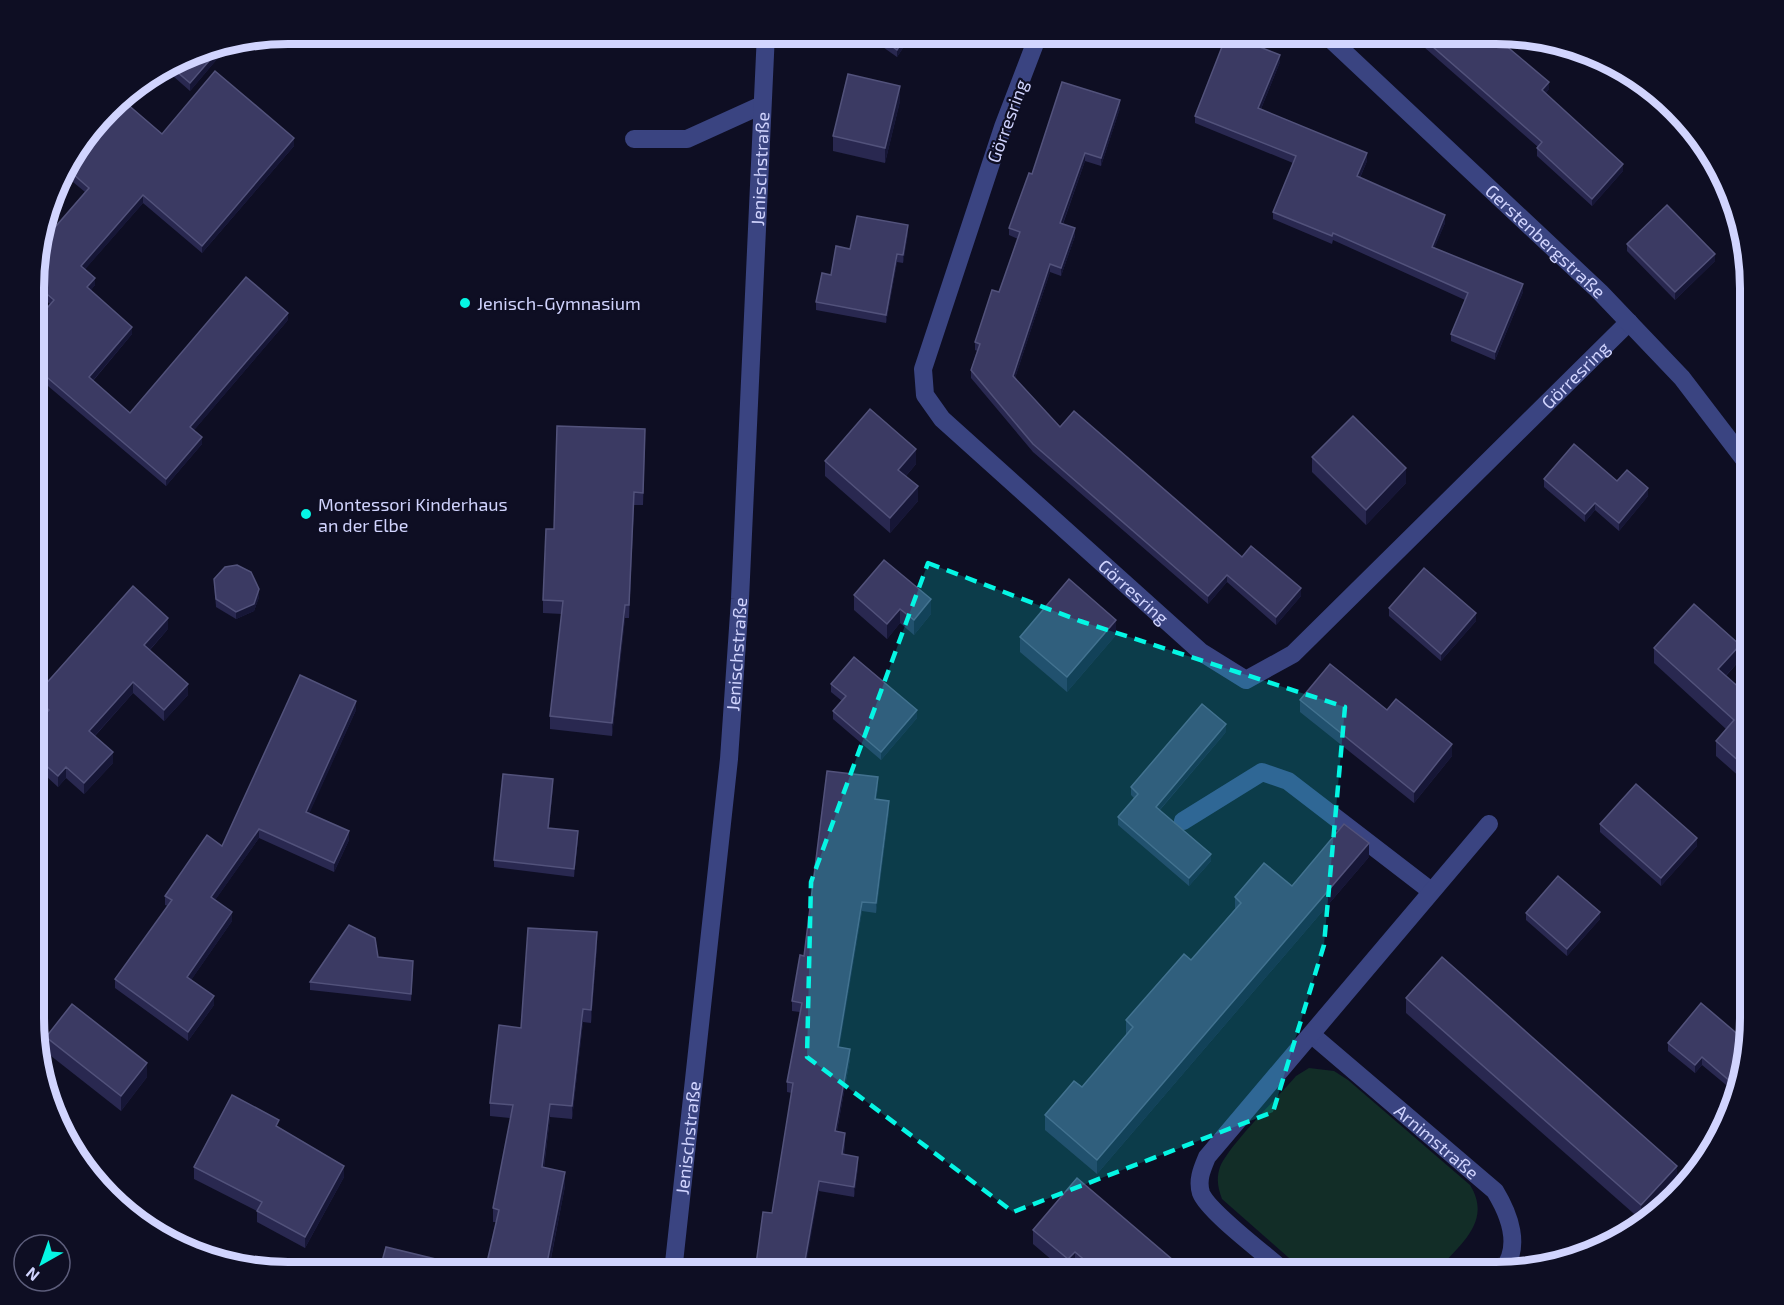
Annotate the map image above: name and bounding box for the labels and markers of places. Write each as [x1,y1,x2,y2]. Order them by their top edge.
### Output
place label: Jenisch-Gymnasium [477,292,641,314]
marker: Jenisch-Gymnasium [458,296,472,310]
place label: Montessori Kinderhaus an der Elbe [318,493,508,536]
marker: Montessori Kinderhaus an der Elbe [299,507,313,521]

